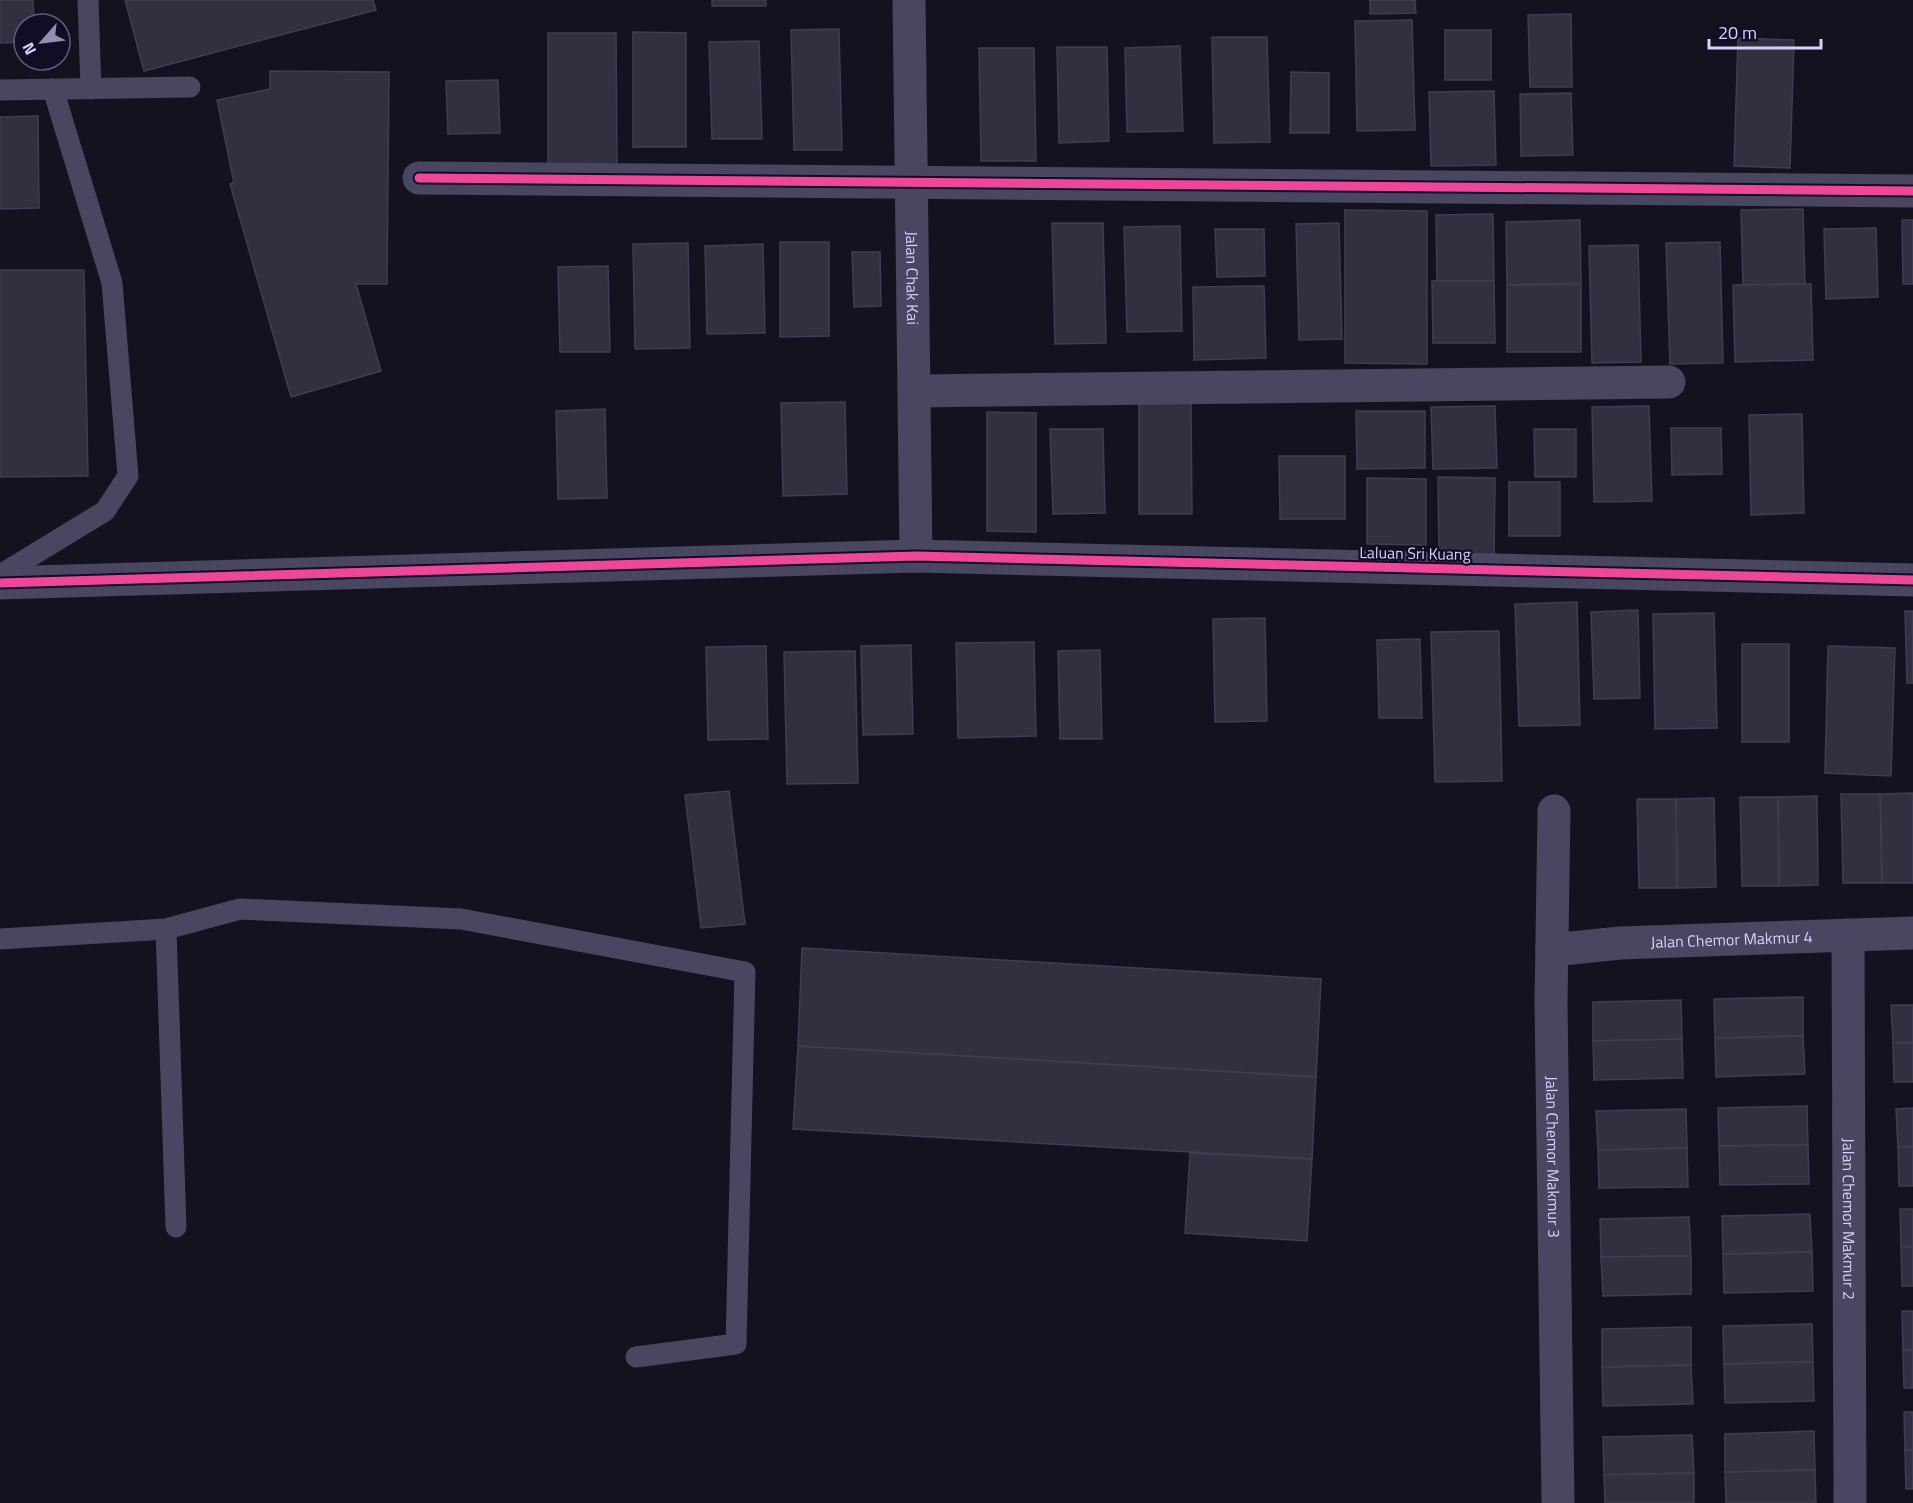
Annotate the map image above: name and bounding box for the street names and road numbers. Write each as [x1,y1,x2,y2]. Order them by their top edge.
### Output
street label: Jalan Chak Kai [900,231,925,325]
street label: Laluan Sri Kuang [1359,540,1471,566]
street label: Jalan Chemor Makmur 4 [1650,924,1813,954]
street label: Jalan Chemor Makmur 3 [1540,1076,1566,1238]
street label: Jalan Chemor Makmur 2 [1837,1138,1861,1300]

